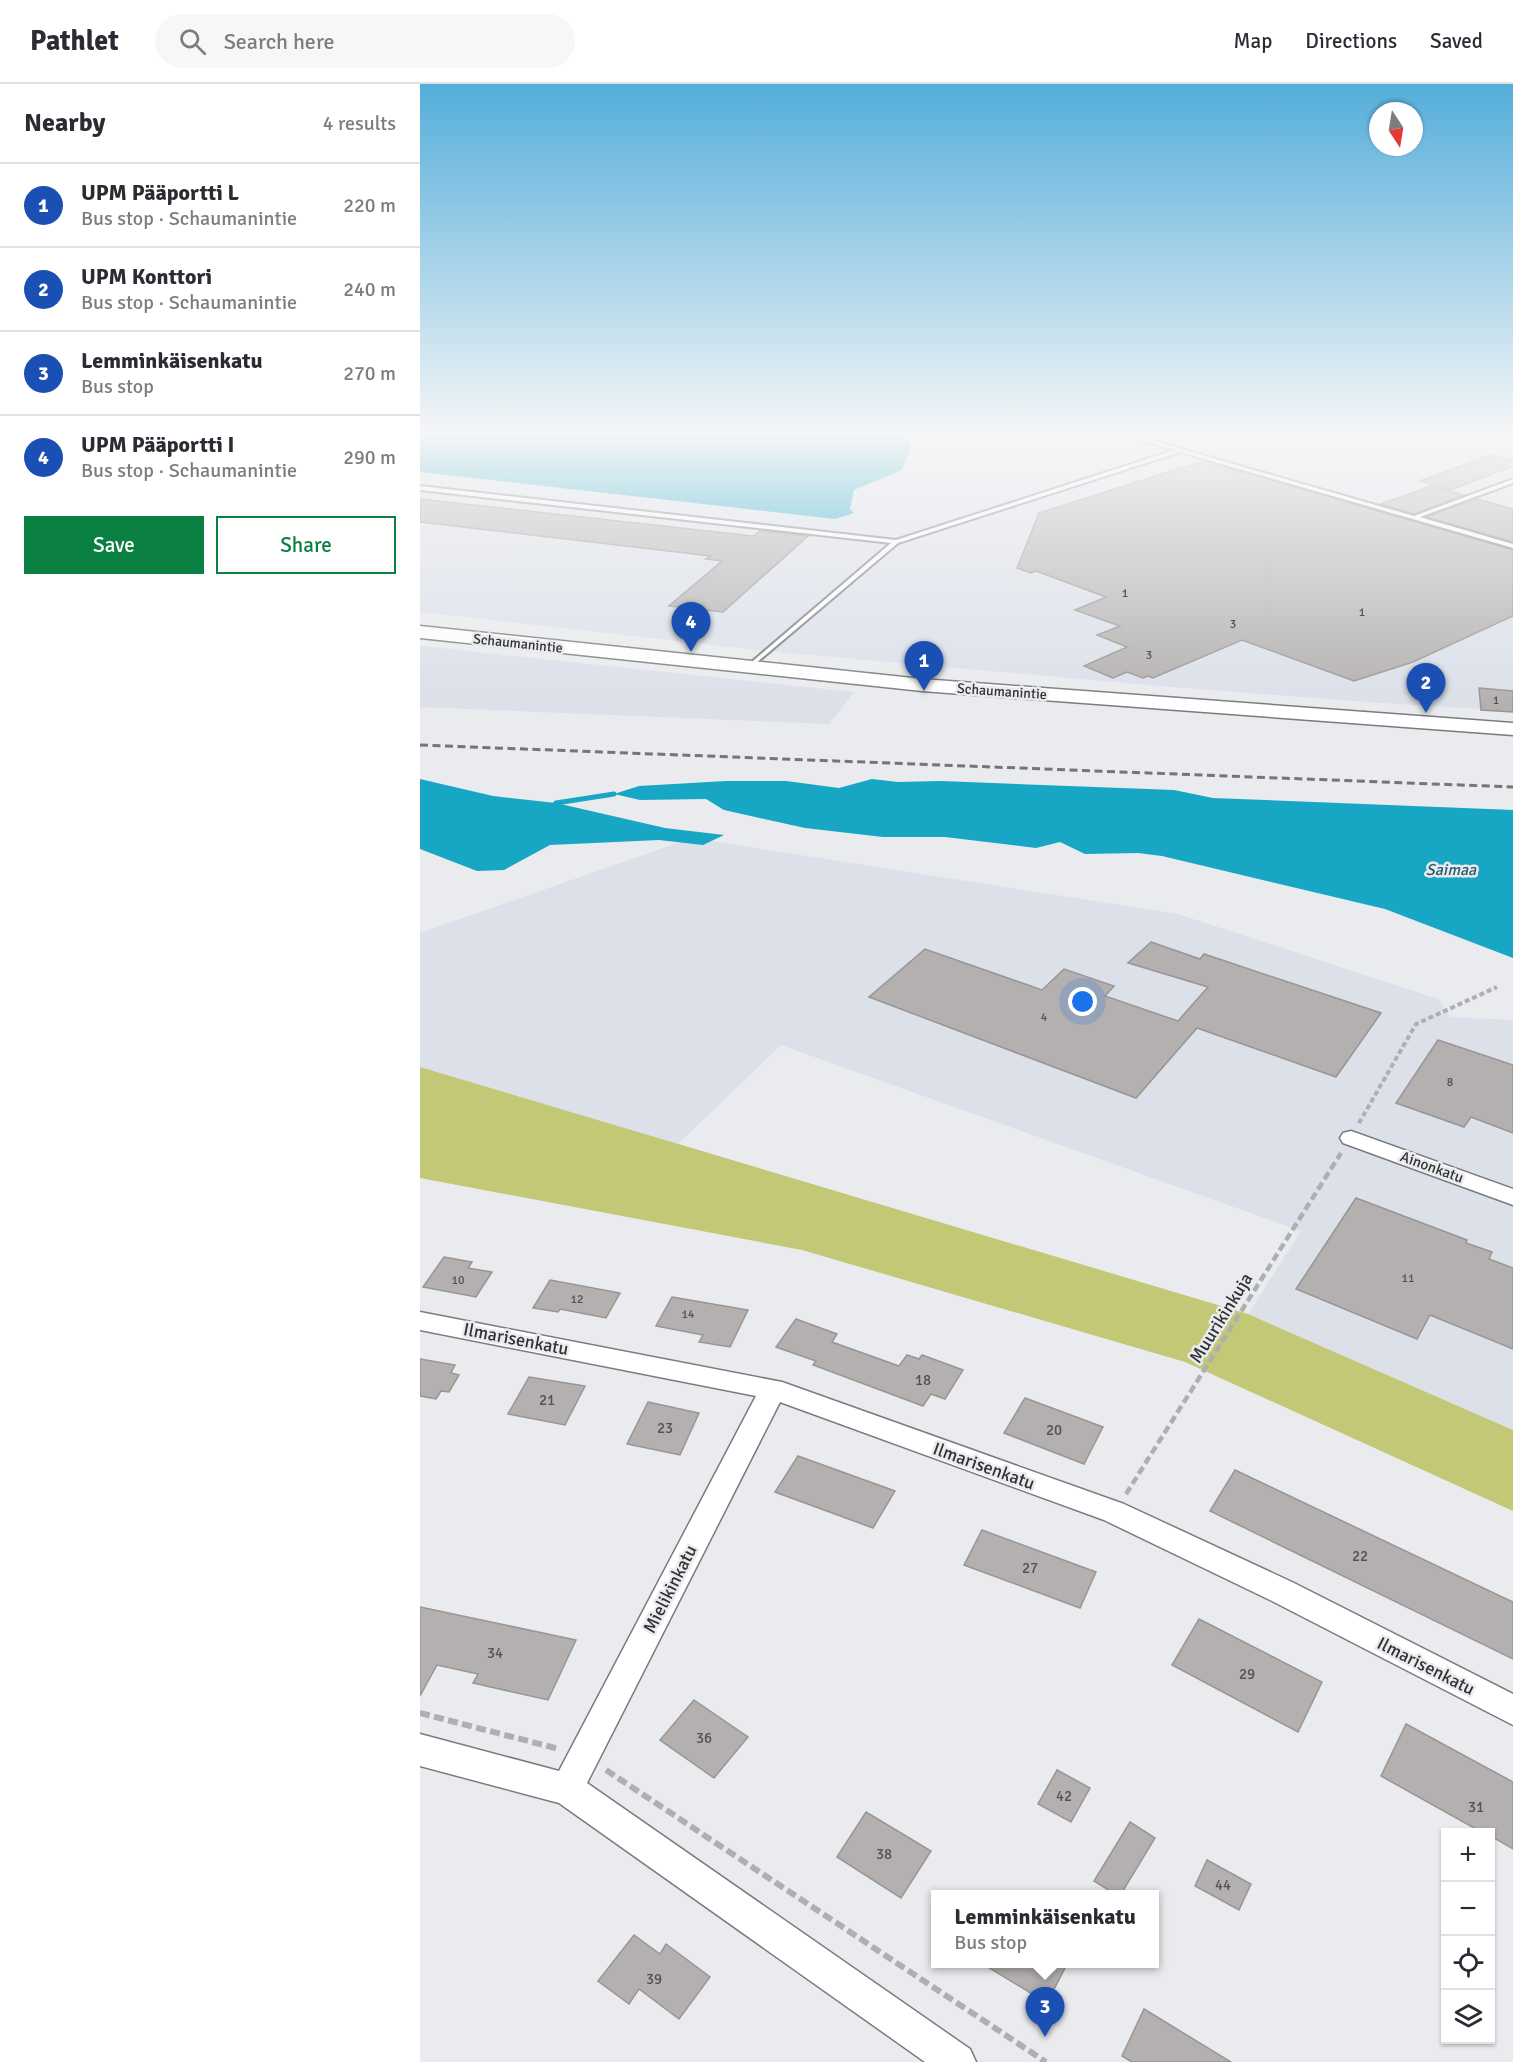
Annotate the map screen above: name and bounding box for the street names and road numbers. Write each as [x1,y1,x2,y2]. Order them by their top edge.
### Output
street label: Schaumanintie [472,630,564,657]
street label: Schaumanintie [957,680,1047,703]
street label: Ainonkatu [1398,1147,1466,1187]
street label: Muurikinkuja [1185,1269,1257,1367]
street label: Ilmarisenkatu [462,1318,570,1360]
street label: Ilmarisenkatu [930,1437,1038,1495]
street label: Mielikinkatu [638,1541,702,1637]
street label: Ilmarisenkatu [1373,1632,1479,1700]

